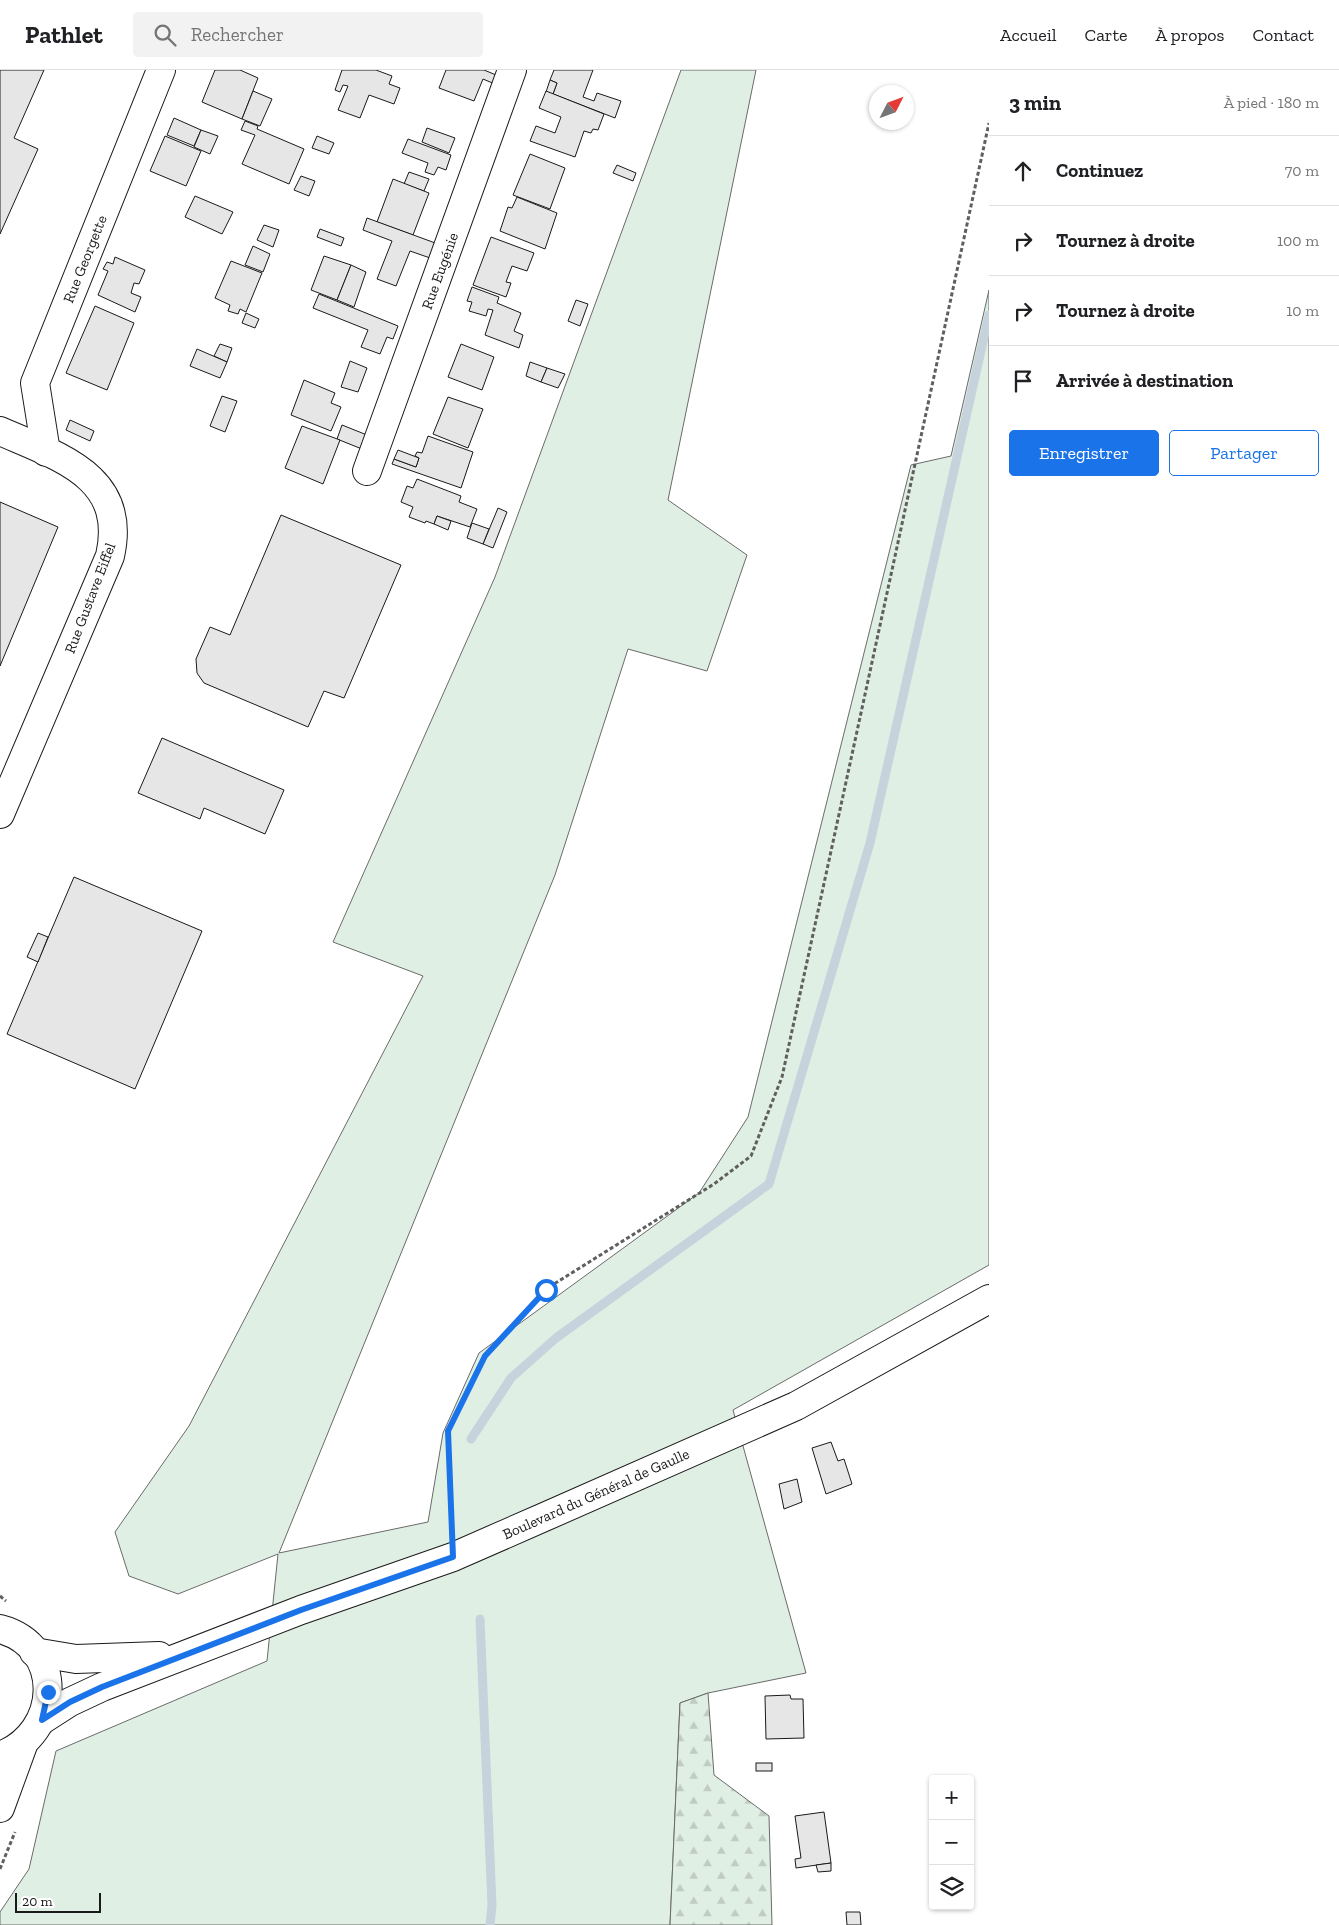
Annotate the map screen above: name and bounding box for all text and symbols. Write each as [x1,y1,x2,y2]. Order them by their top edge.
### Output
search box [133,12,483,57]
text: Pathlet [25,20,103,49]
icon: search [151,21,179,49]
text: Rechercher [191,23,284,46]
text: Accueil [1000,24,1057,46]
text: Carte [1085,24,1128,46]
text: À propos [1156,24,1224,46]
text: Contact [1252,24,1314,46]
north arrow [869,85,914,130]
text: 3 min [1009,90,1061,115]
text: À pied · 180 m [1224,93,1319,112]
icon: ahead [1009,157,1037,185]
text: Continuez [1056,159,1143,182]
text: 70 m [1285,161,1319,180]
street label: Rue Georgette [59,213,111,305]
icon: right [1009,227,1037,255]
text: Tournez à droite [1056,229,1195,252]
street label: Rue Eugénie [418,230,462,312]
text: 100 m [1277,231,1319,250]
icon: right [1009,297,1037,325]
text: Tournez à droite [1056,299,1195,322]
text: 10 m [1286,301,1319,320]
icon: arrive [1009,367,1037,395]
text: Arrivée à destination [1056,369,1233,392]
button: Enregistrer [1009,430,1159,476]
button: Partager [1169,430,1319,476]
street label: Rue Gustave Eiffel [61,540,119,656]
route start [535,1279,558,1302]
street label: Boulevard du Général de Gaulle [500,1445,692,1543]
route end [37,1681,60,1704]
map controls [929,1775,974,1910]
button: + [929,1775,974,1820]
button: − [929,1820,974,1865]
button: layers [929,1865,974,1910]
scale bar [15,1890,101,1913]
text: 20 m [22,1893,53,1910]

